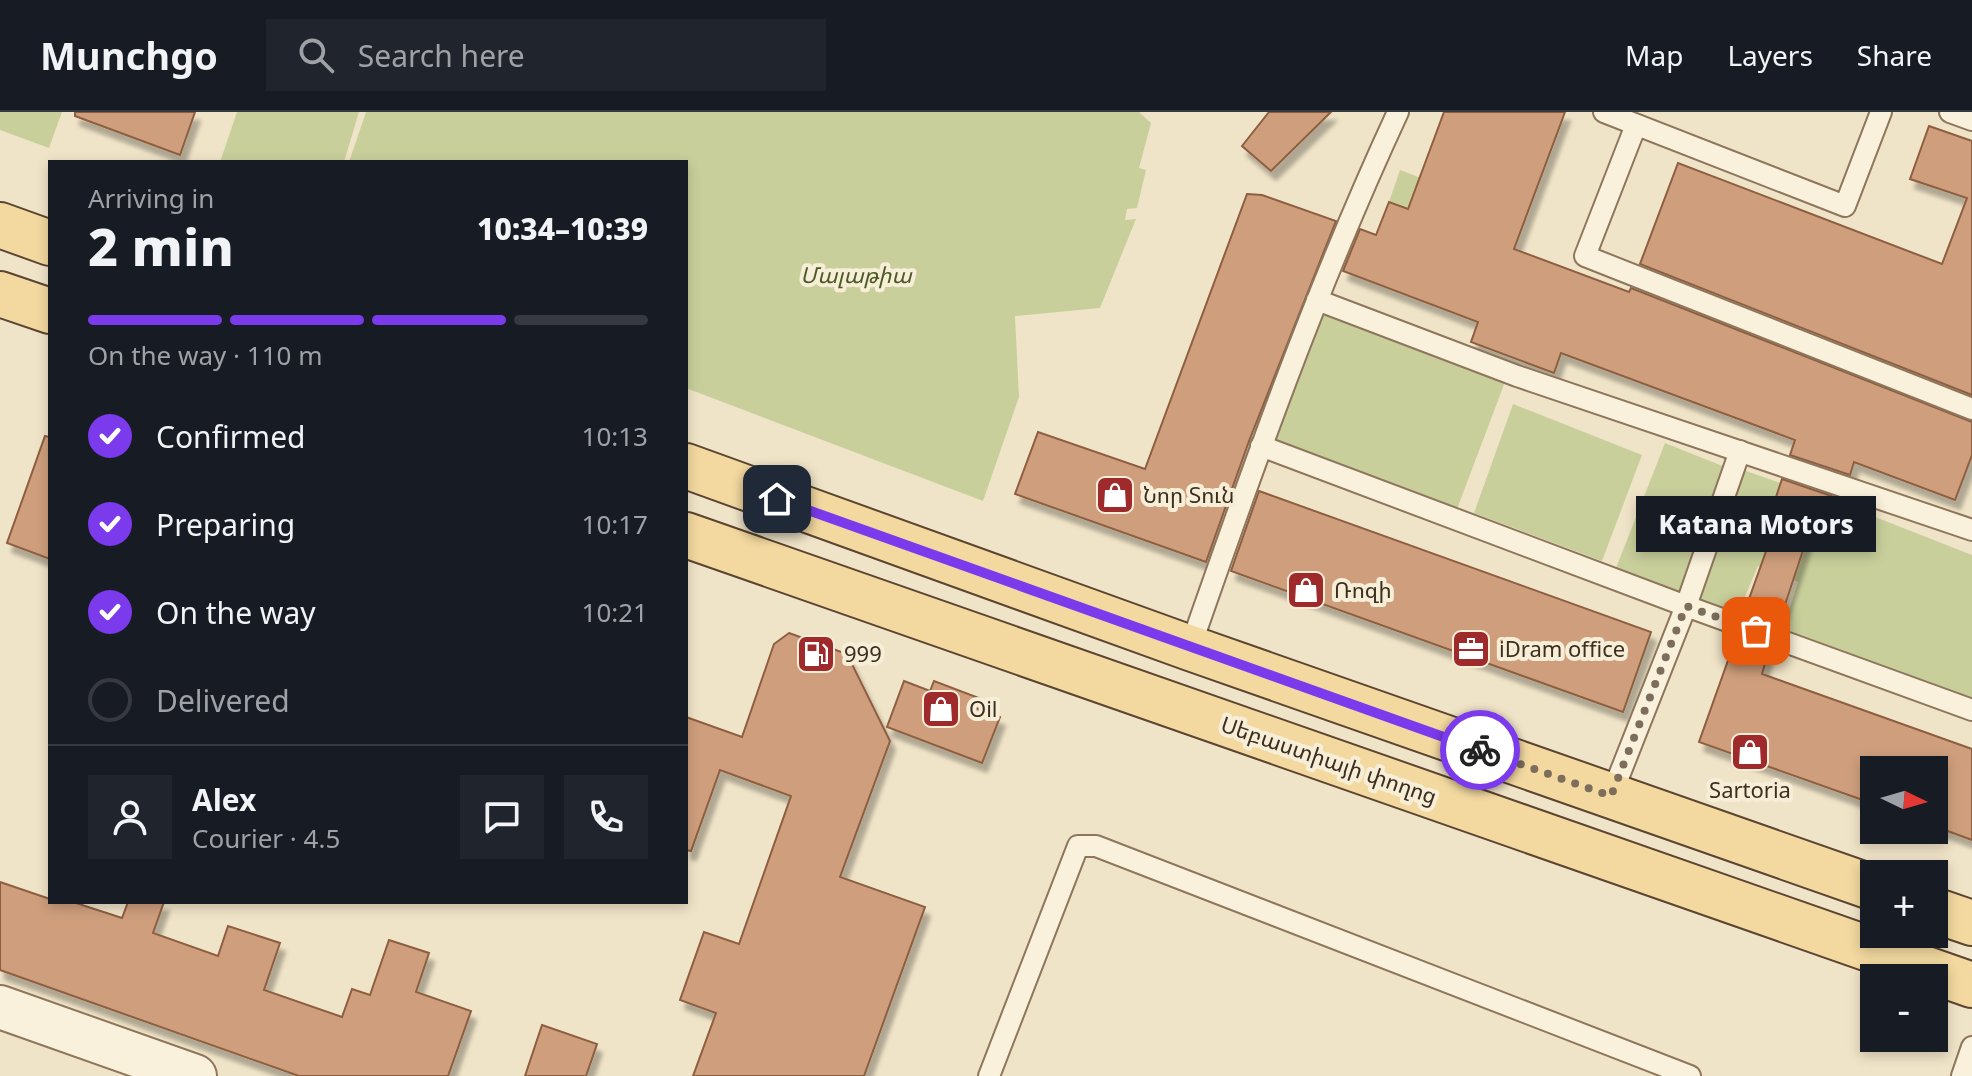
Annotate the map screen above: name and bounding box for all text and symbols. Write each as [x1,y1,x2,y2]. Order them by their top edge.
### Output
search box [266,19,826,91]
text: Munchgo [40,29,218,81]
icon: search [294,33,338,77]
text: Search here [358,35,525,76]
text: Map [1625,36,1683,74]
text: Layers [1727,36,1813,74]
text: Share [1857,36,1932,74]
text: Arriving in [88,180,214,216]
text: 10:34–10:39 [477,208,648,249]
text: 2 min [88,210,234,281]
park label: Մալաթիա [800,260,913,289]
text: On the way · 110 m [88,337,322,373]
icon: check [88,414,132,458]
text: Confirmed [156,416,306,457]
text: 10:13 [582,418,648,454]
pin [743,465,811,533]
shop icon: Նոր Տուն [1094,474,1136,516]
icon: home [755,477,799,521]
place label: Նոր Տուն [1143,480,1234,509]
callout: Katana Motors [1636,495,1876,551]
icon: check [88,502,132,546]
text: Preparing [156,504,295,545]
text: 10:17 [582,506,648,542]
text: Katana Motors [1658,506,1854,542]
shop icon: Ռոզի [1285,569,1327,611]
place label: Ռոզի [1334,575,1392,604]
icon: check [88,590,132,634]
text: On the way [156,592,316,633]
text: 10:21 [582,594,648,630]
pin [1722,597,1790,665]
icon: bag [1734,609,1778,653]
office icon: iDram office [1450,628,1492,670]
fuel station icon: 999 [795,633,837,675]
place label: iDram office [1499,634,1625,663]
place label: 999 [844,639,882,668]
text: Delivered [156,680,290,721]
shop icon: Oil [920,688,962,730]
place label: Oil [969,694,998,723]
street label: Սեբաստիայի փողոց [1217,709,1441,810]
courier [1440,710,1520,790]
icon: bike [1458,728,1502,772]
shop icon: Sartoria [1729,731,1771,773]
north arrow [1860,756,1948,844]
map controls [1860,756,1948,1052]
button: person [88,775,172,859]
button: chat [460,775,544,859]
button: phone [564,775,648,859]
place label: Sartoria [1709,775,1791,804]
text: Alex [192,779,256,820]
text: Courier · 4.5 [192,820,340,856]
button: + [1860,860,1948,948]
button: − [1860,964,1948,1052]

